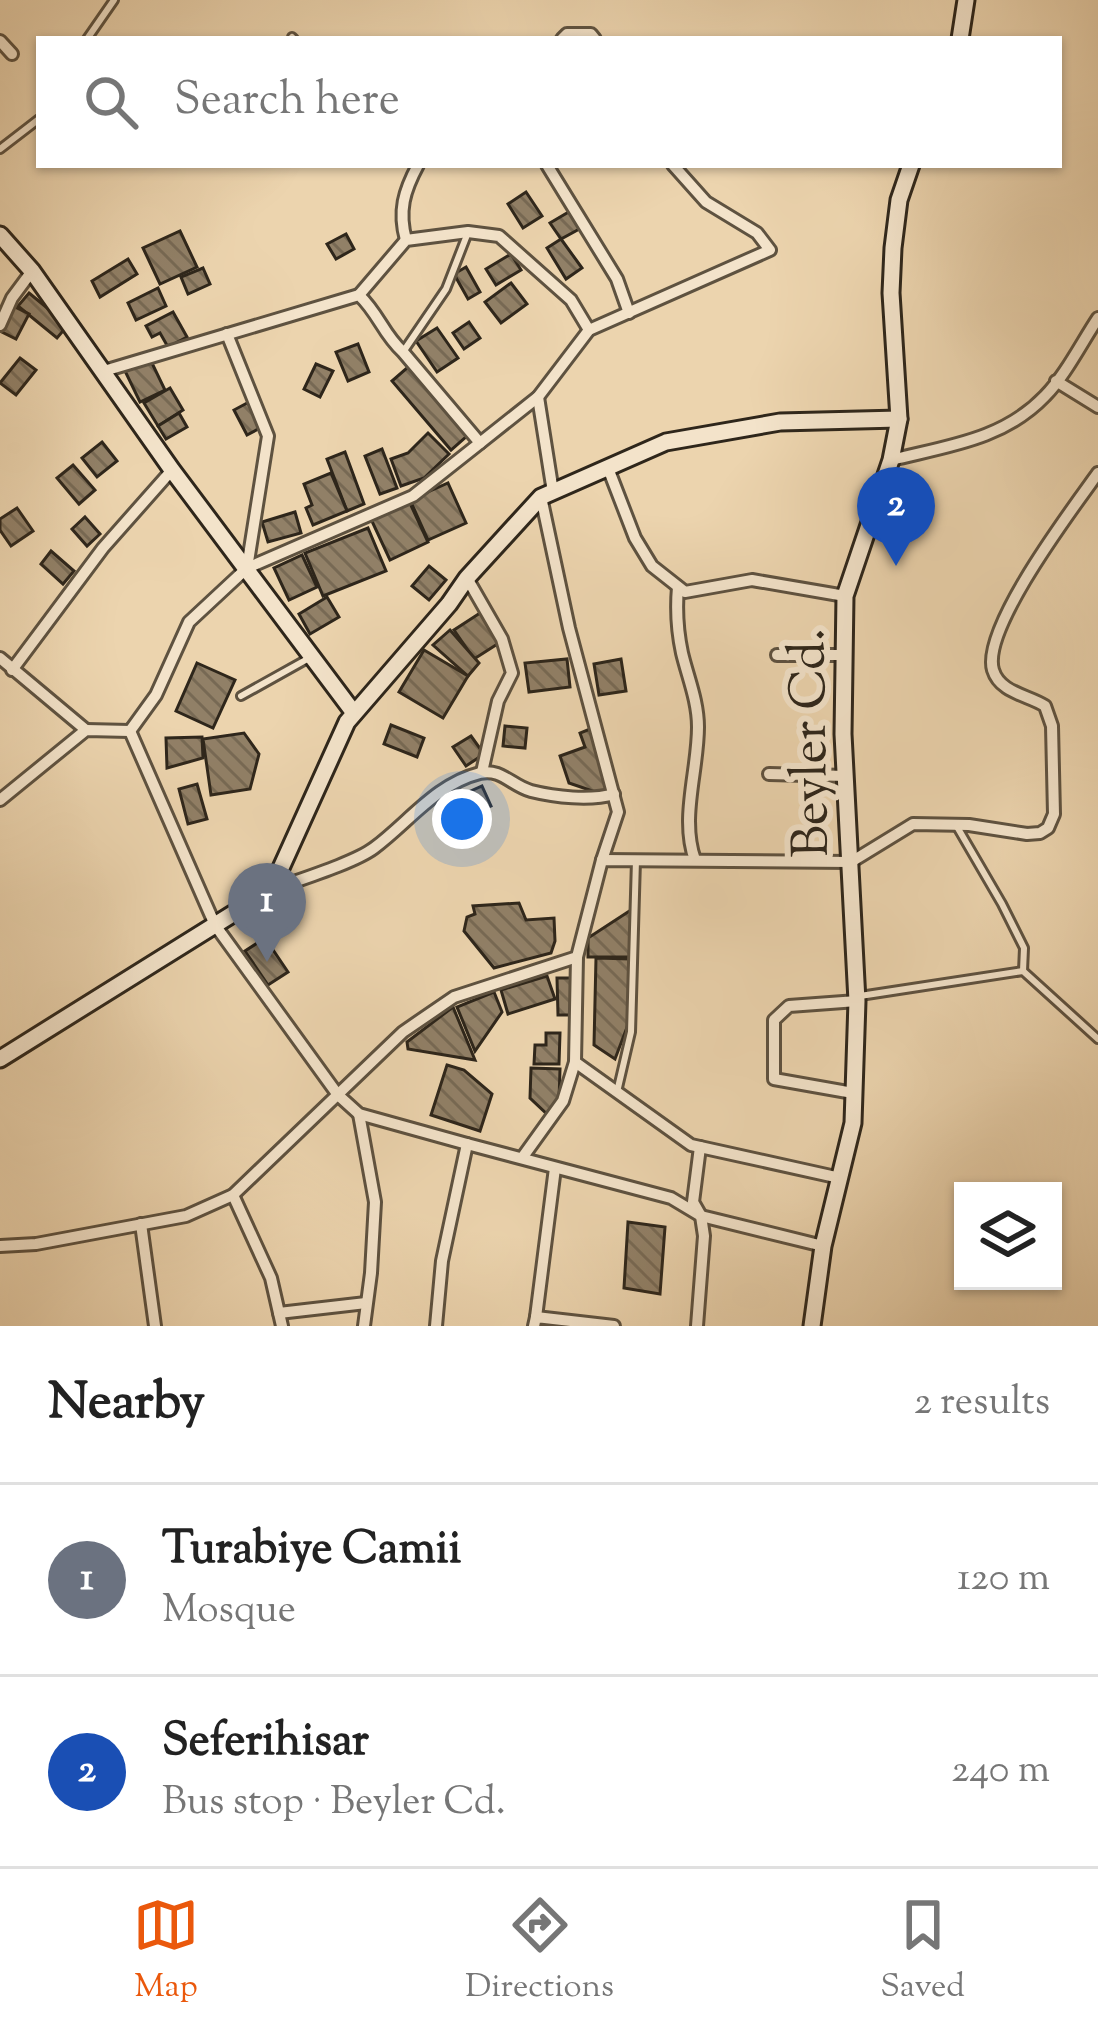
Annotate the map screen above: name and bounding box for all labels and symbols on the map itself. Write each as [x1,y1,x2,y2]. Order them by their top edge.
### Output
pin: 2 [857,467,935,566]
street label: Beyler Cd. [774,628,851,858]
your location [432,789,492,849]
pin: 1 [228,863,306,962]

